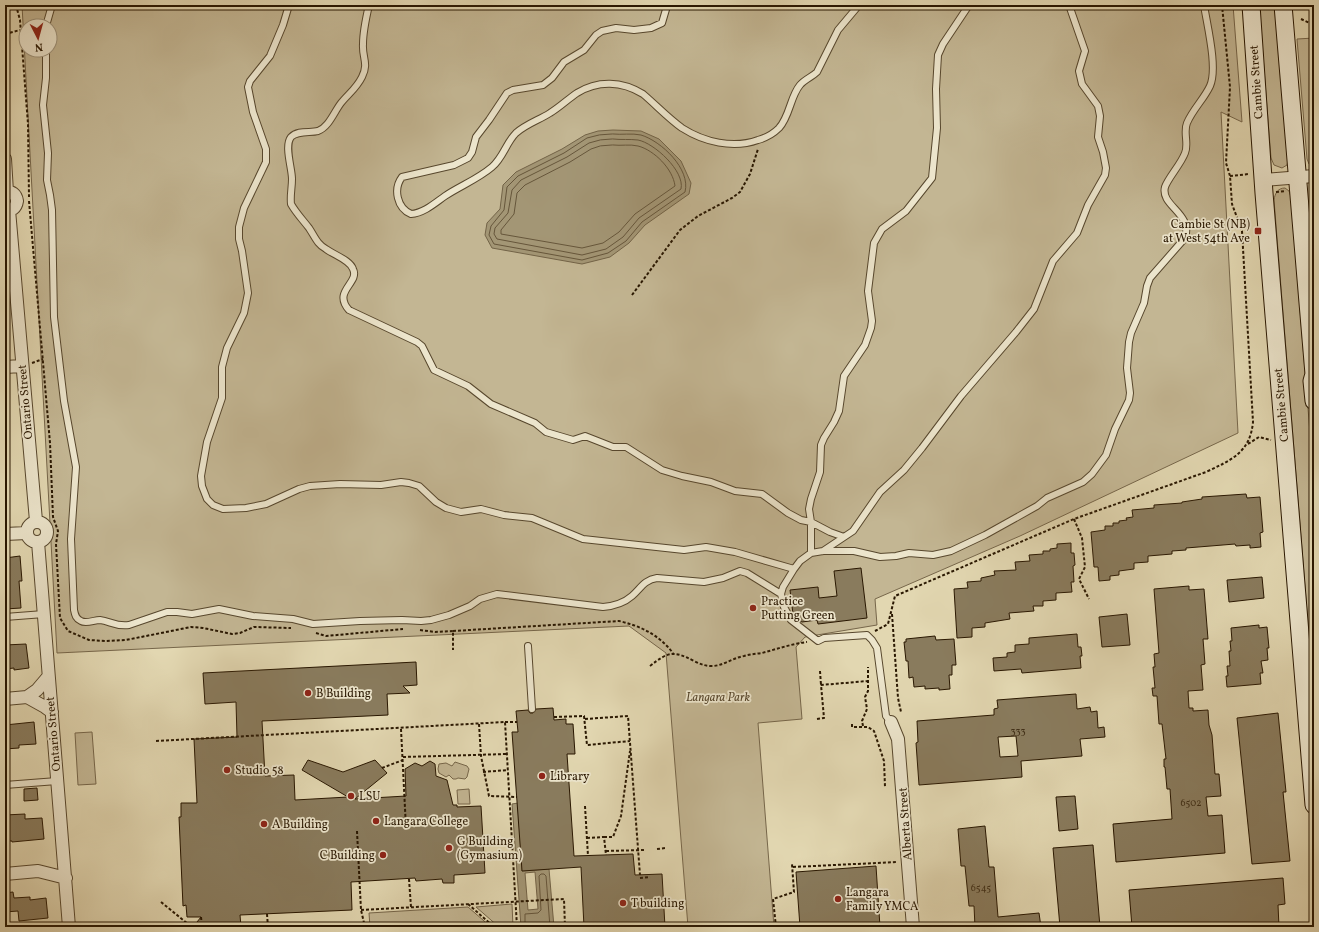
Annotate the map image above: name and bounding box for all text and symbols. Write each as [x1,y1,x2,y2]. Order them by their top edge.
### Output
north arrow [18,18,58,58]
text: N [34,39,44,54]
street label: Cambie Street [1246,44,1268,119]
place label: Cambie St (NB) at West 54th Ave [1163,217,1251,247]
marker: Cambie St (NB) at West 54th Ave [1253,226,1263,236]
street label: Ontario Street [15,364,37,440]
street label: Cambie Street [1271,367,1293,443]
place label: Practice Putting Green [761,594,835,624]
marker: Practice Putting Green [748,603,758,613]
place label: B Building [316,686,371,702]
marker: B Building [303,688,313,698]
park label: Langara Park [686,690,750,706]
street label: Ontario Street [43,696,65,772]
house number: 333 [1010,724,1026,738]
place label: Studio 58 [235,763,284,779]
marker: Studio 58 [222,765,232,775]
place label: Library [550,769,590,785]
marker: Library [537,771,547,781]
street label: Alberta Street [895,787,917,861]
place label: LSU [359,789,380,805]
marker: LSU [346,791,356,801]
house number: 6502 [1180,796,1202,810]
place label: Langara College [384,814,468,830]
marker: Langara College [371,816,381,826]
place label: A Building [272,817,328,833]
marker: A Building [259,819,269,829]
place label: G Building (Gymasium) [457,834,522,864]
marker: G Building (Gymasium) [444,843,454,853]
place label: C Building [320,848,375,864]
marker: C Building [378,850,388,860]
house number: 6545 [971,881,991,895]
place label: Langara Family YMCA [846,885,919,915]
marker: Langara Family YMCA [833,894,843,904]
place label: T building [631,896,684,912]
marker: T building [618,898,628,908]

